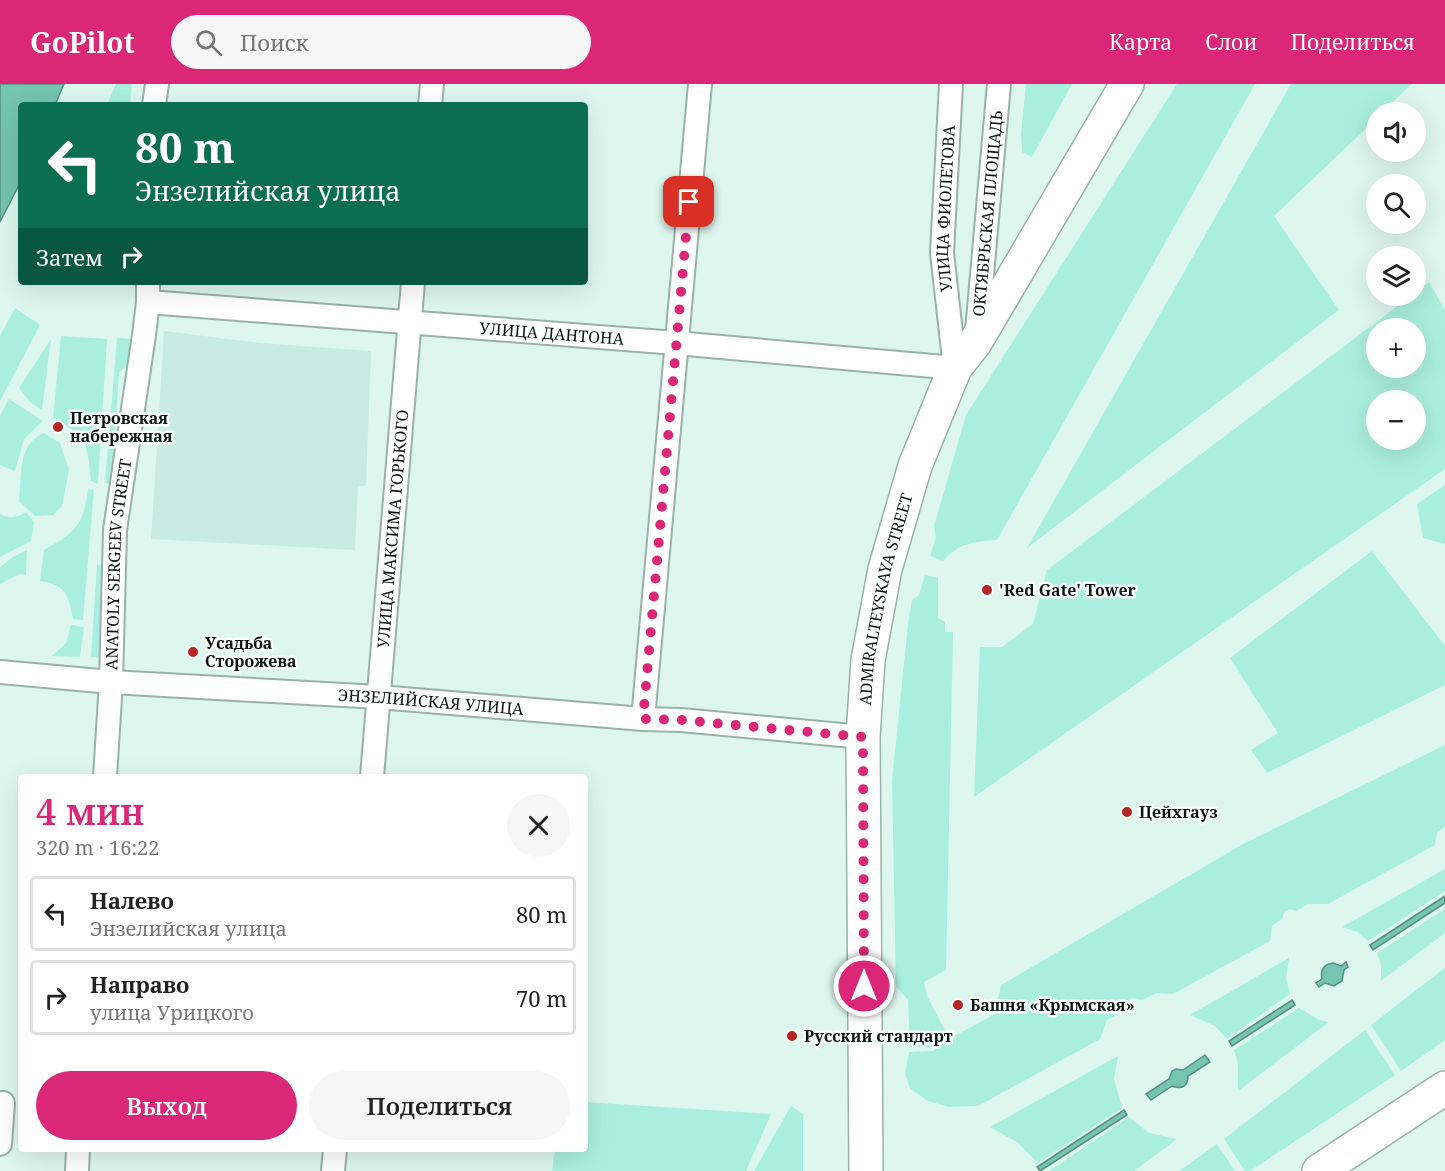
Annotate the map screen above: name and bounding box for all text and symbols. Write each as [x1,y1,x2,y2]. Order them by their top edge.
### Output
search box [171,15,591,69]
text: GoPilot [30,23,135,61]
icon: search [192,26,225,59]
text: Поиск [240,27,309,57]
text: Карта [1109,28,1172,56]
text: Слои [1205,28,1257,56]
text: Поделиться [1290,28,1415,56]
map controls [1366,102,1426,450]
button: sound [1366,102,1426,162]
street label: ОКТЯБРЬСКАЯ ПЛОЩАДЬ [967,109,1008,317]
text: 80 m [135,118,235,175]
street label: УЛИЦА ФИОЛЕТОВА [931,124,960,293]
icon: left [36,126,114,204]
text: Энзелийская улица [135,172,401,209]
button: search [1366,174,1426,234]
pin [663,176,714,227]
icon: arrive [672,185,705,218]
icon: right [115,240,148,273]
text: Затем [36,242,103,272]
button: layers [1366,246,1426,306]
street label: УЛИЦА ДАНТОНА [479,317,626,350]
button: + [1366,318,1426,378]
button: − [1366,390,1426,450]
place label: Петровская набережная [70,407,173,447]
street label: УЛИЦА МАКСИМА ГОРЬКОГО [372,409,413,649]
marker: Петровская набережная [51,420,65,434]
street label: ANATOLY SERGEEV STREET [100,457,136,670]
street label: ADMIRALTEYSKAYA STREET [854,490,918,706]
place label: 'Red Gate' Tower [999,579,1137,601]
marker: 'Red Gate' Tower [980,583,994,597]
place label: Усадьба Сторожева [205,632,296,672]
marker: Усадьба Сторожева [186,645,200,659]
street label: ЭНЗЕЛИЙСКАЯ УЛИЦА [338,684,525,720]
text: 4 мин [36,787,145,836]
button: close [507,794,570,857]
place label: Цейхгауз [1139,801,1218,823]
marker: Цейхгауз [1120,805,1134,819]
text: 320 m · 16:22 [36,834,159,861]
text: Налево [90,885,174,915]
icon: left [39,897,72,930]
text: 80 m [516,899,567,929]
text: Энзелийская улица [90,915,287,942]
position arrow [832,954,896,1018]
text: Направо [90,969,189,999]
icon: right [39,981,72,1014]
text: 70 m [516,983,567,1013]
place label: Башня «Крымская» [970,994,1135,1016]
marker: Башня «Крымская» [951,998,965,1012]
text: улица Урицкого [90,999,254,1026]
place label: Русский стандарт [804,1025,953,1047]
marker: Русский стандарт [785,1029,799,1043]
button: Выход [36,1071,297,1140]
button: Поделиться [309,1071,570,1140]

